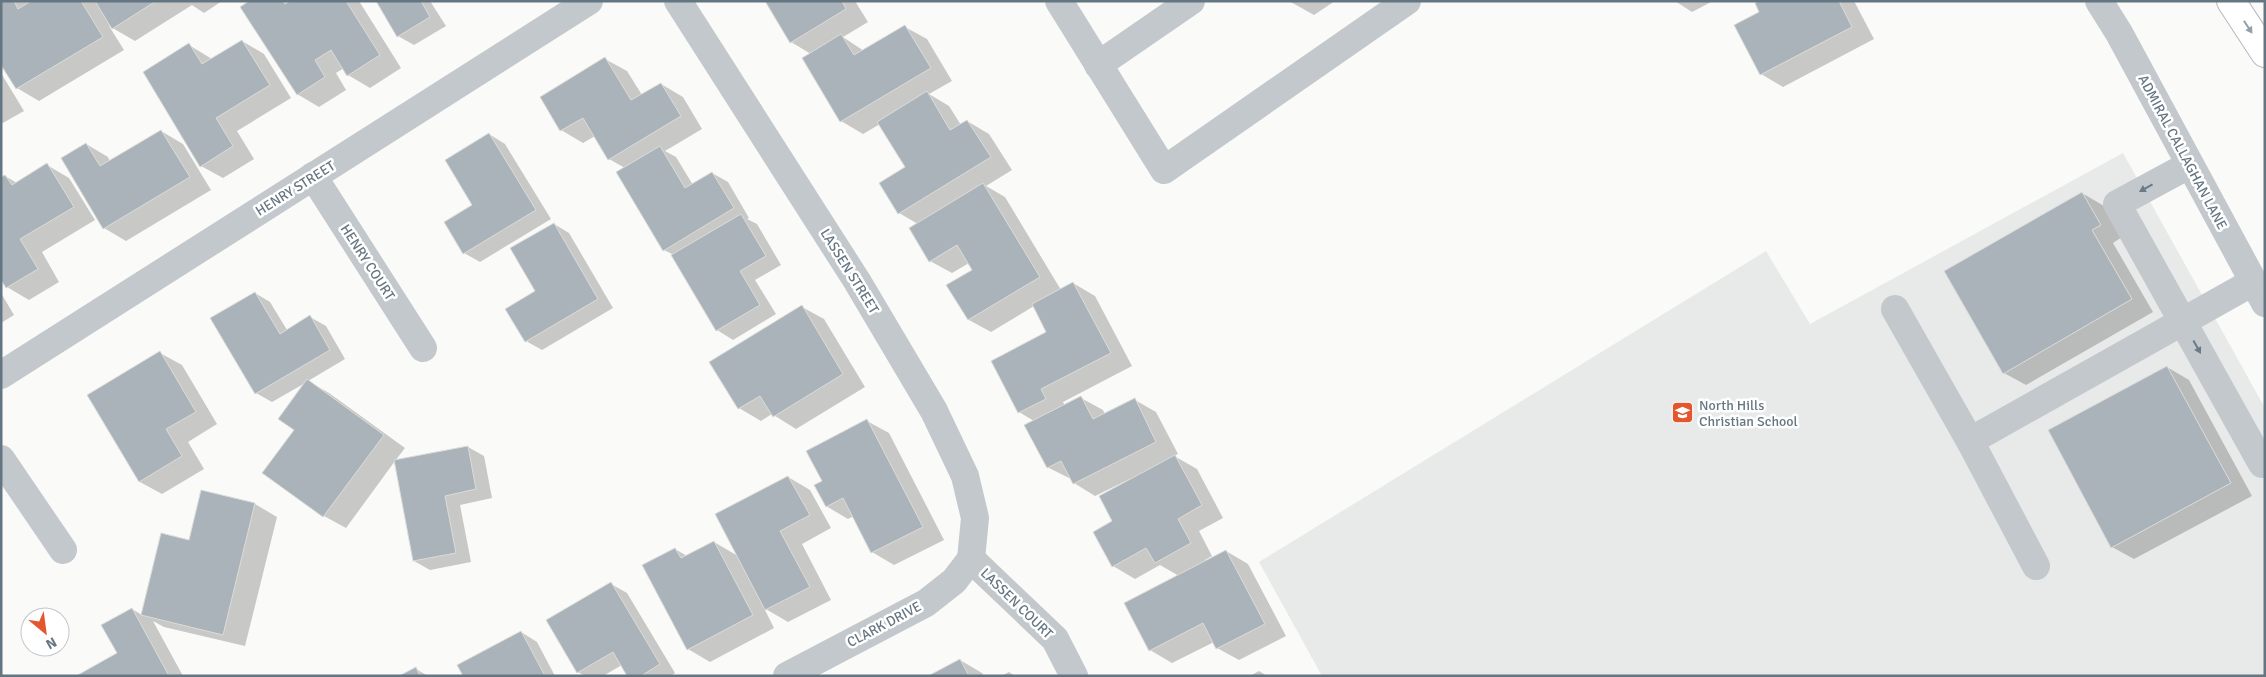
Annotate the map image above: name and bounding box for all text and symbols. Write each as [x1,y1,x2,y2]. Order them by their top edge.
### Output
one-way arrow [2243,21,2253,34]
street label: ADMIRAL CALLAGHAN LANE [2135,72,2231,233]
street label: HENRY STREET [252,157,338,220]
one-way arrow [2139,184,2154,192]
street label: HENRY COURT [337,221,398,304]
street label: LASSEN STREET [817,226,883,317]
one-way arrow [2193,340,2201,355]
place label: North Hills Christian School [1699,397,1798,430]
school or university icon: North Hills Christian School [1671,401,1695,425]
street label: LASSEN COURT [977,565,1056,642]
street label: CLARK DRIVE [844,598,924,651]
north arrow [20,607,70,657]
text: N [43,633,59,653]

